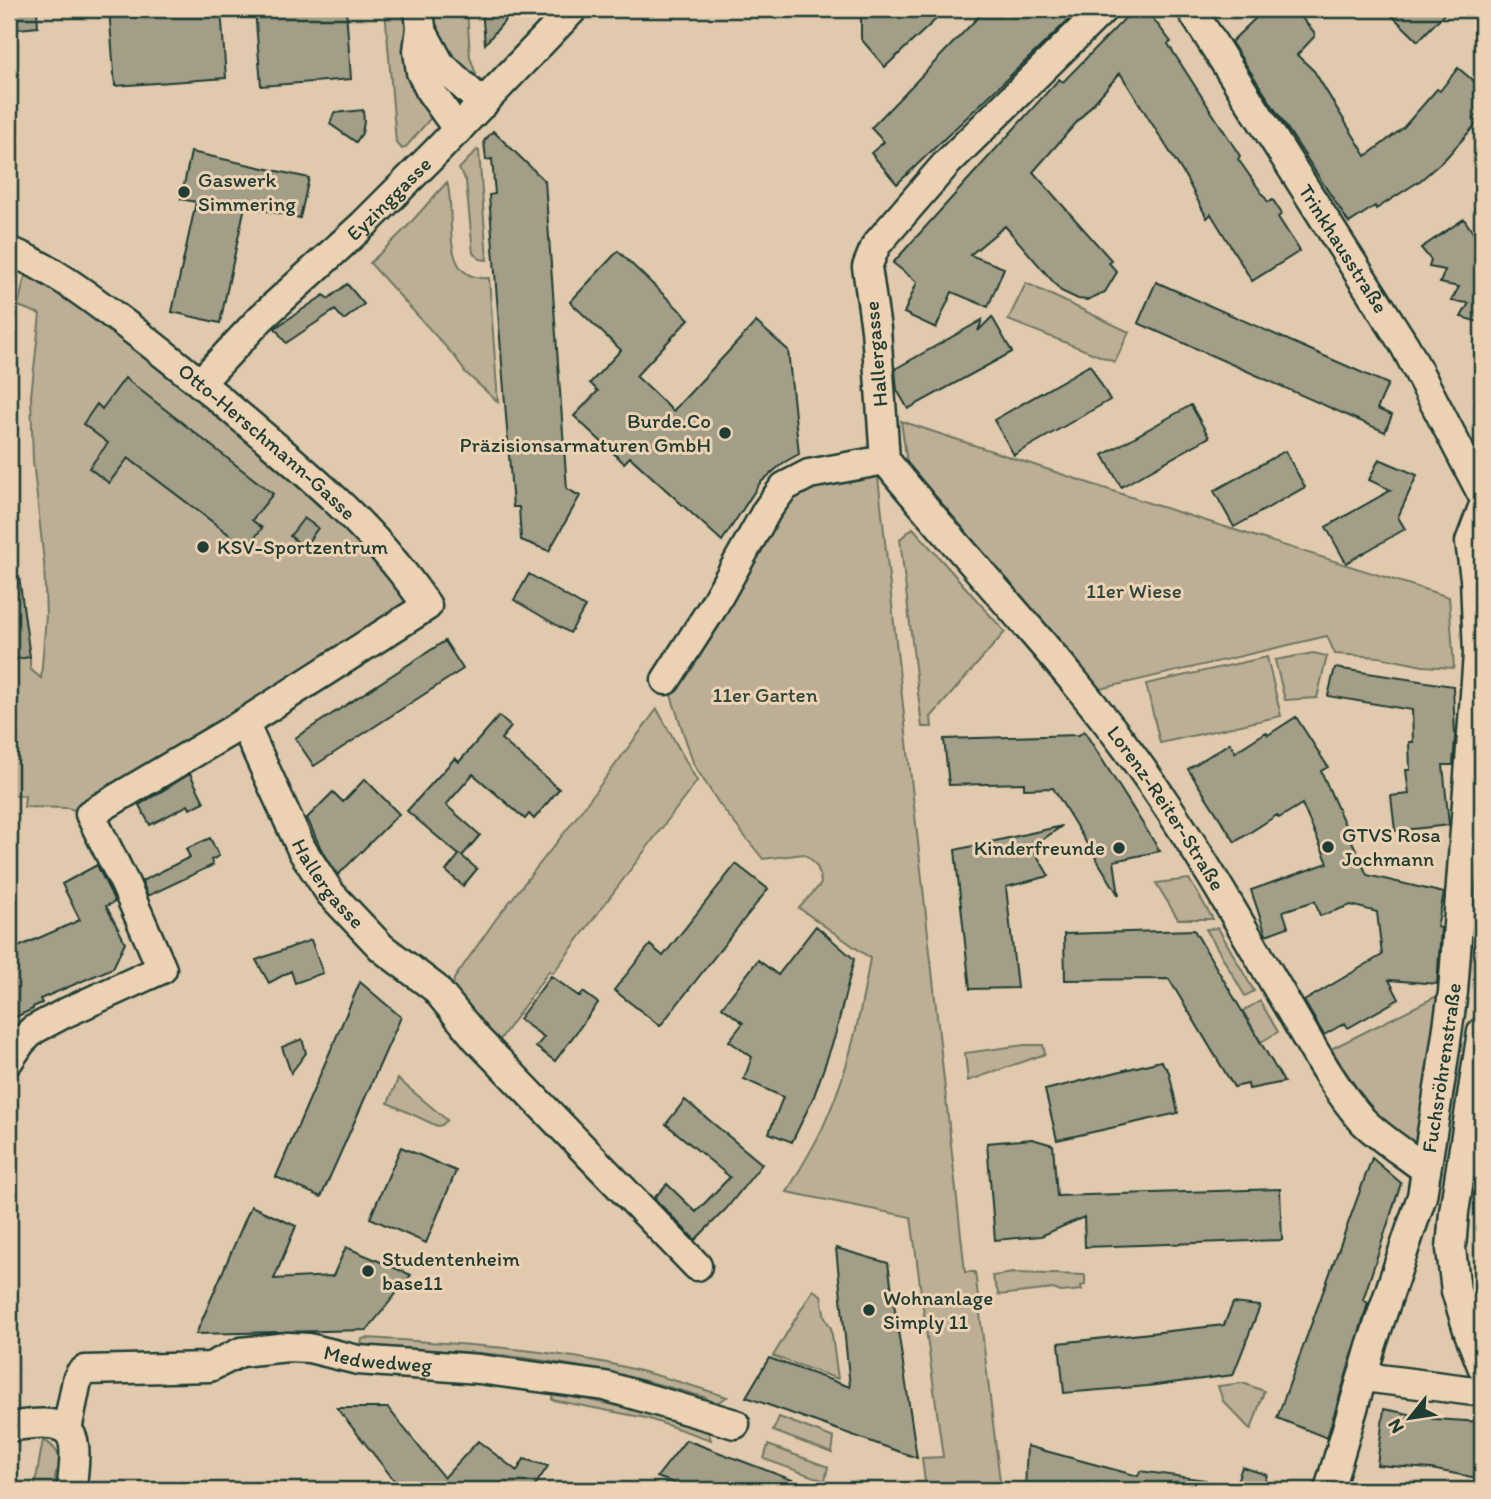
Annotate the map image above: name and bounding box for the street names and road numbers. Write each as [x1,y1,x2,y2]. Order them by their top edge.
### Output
street label: Eyzinggasse [341,151,436,246]
street label: Trinkhausstraße [1293,179,1394,318]
street label: Hallergasse [858,300,893,408]
street label: Otto-Herschmann-Gasse [173,358,362,525]
street label: Lorenz-Reiter-Straße [1102,720,1231,895]
street label: Hallergasse [287,835,370,933]
street label: Fuchsröhrenstraße [1416,982,1466,1154]
street label: Medwedweg [321,1339,433,1377]

